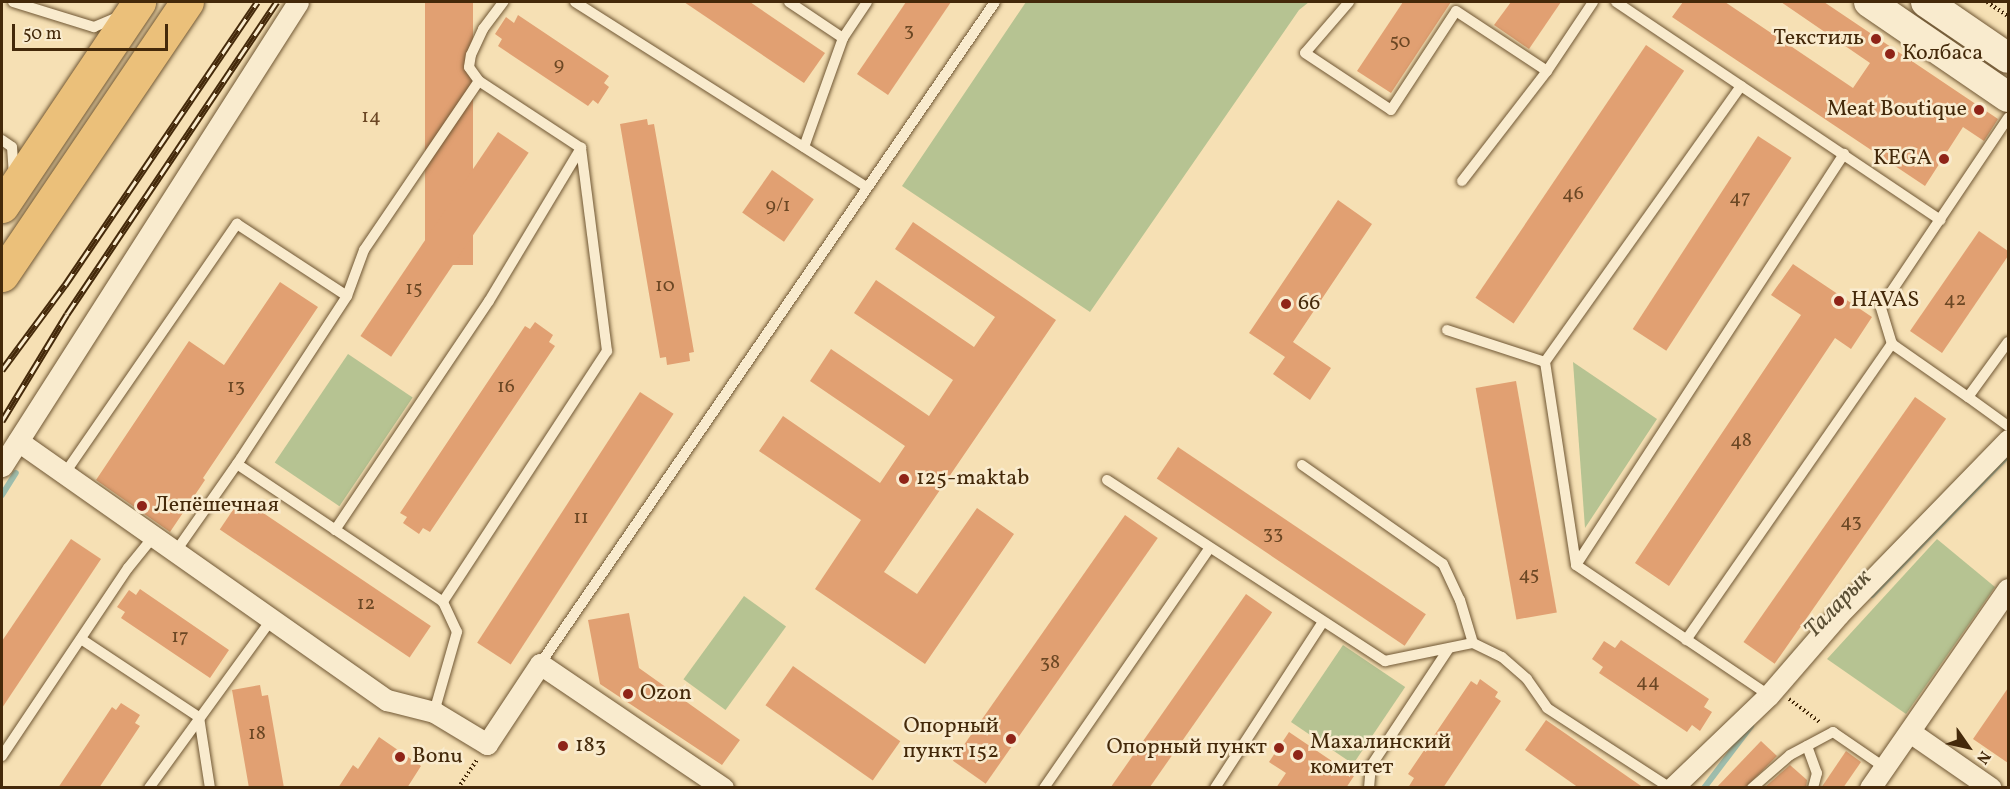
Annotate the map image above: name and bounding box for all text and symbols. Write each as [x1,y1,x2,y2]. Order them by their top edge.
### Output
scale bar [15,12,171,50]
house number: 3 [904,19,914,43]
text: 50 m [23,22,62,47]
place label: Текстиль [1773,26,1864,52]
house number: 50 [1389,30,1411,54]
marker: Текстиль [1869,32,1883,46]
place label: Колбаса [1902,41,1983,67]
marker: Колбаса [1883,47,1897,61]
house number: 9 [554,53,564,77]
place label: Meat Boutique [1827,97,1967,123]
marker: Meat Boutique [1972,103,1986,117]
house number: 14 [361,105,381,129]
place label: KEGA [1873,146,1932,172]
marker: KEGA [1937,152,1951,166]
house number: 46 [1562,182,1584,206]
house number: 47 [1729,186,1751,210]
house number: 9/1 [766,194,790,218]
house number: 10 [655,274,675,298]
house number: 15 [405,277,423,301]
place label: HAVAS [1851,288,1920,314]
house number: 42 [1944,288,1966,312]
place label: 66 [1298,291,1320,317]
marker: HAVAS [1832,294,1846,308]
marker: 66 [1279,297,1293,311]
house number: 13 [227,375,245,399]
house number: 16 [497,375,515,399]
house number: 48 [1730,429,1752,453]
place label: 125-maktab [916,466,1029,492]
marker: 125-maktab [897,472,911,486]
place label: Лепёшечная [154,493,279,519]
marker: Лепёшечная [135,499,149,513]
house number: 11 [573,506,589,530]
house number: 43 [1840,510,1862,534]
house number: 33 [1263,522,1283,546]
house number: 45 [1519,563,1539,587]
water label: Таларык [1799,565,1879,645]
house number: 12 [357,592,375,616]
house number: 17 [171,625,189,649]
house number: 38 [1040,651,1060,675]
house number: 44 [1636,670,1660,694]
place label: Ozon [640,681,692,707]
marker: Ozon [621,687,635,701]
place label: Опорный пункт 152 [903,713,999,764]
north arrow [1938,717,1998,777]
house number: 18 [248,722,266,746]
place label: Махалинский комитет [1310,729,1451,780]
marker: Опорный пункт 152 [1004,732,1018,746]
place label: 183 [575,733,606,759]
place label: Опорный пункт [1106,735,1267,761]
marker: 183 [556,739,570,753]
marker: Опорный пункт [1272,741,1286,755]
place label: Bonu [412,744,463,770]
text: N [1971,746,1995,768]
marker: Махалинский комитет [1291,748,1305,762]
marker: Bonu [393,750,407,764]

